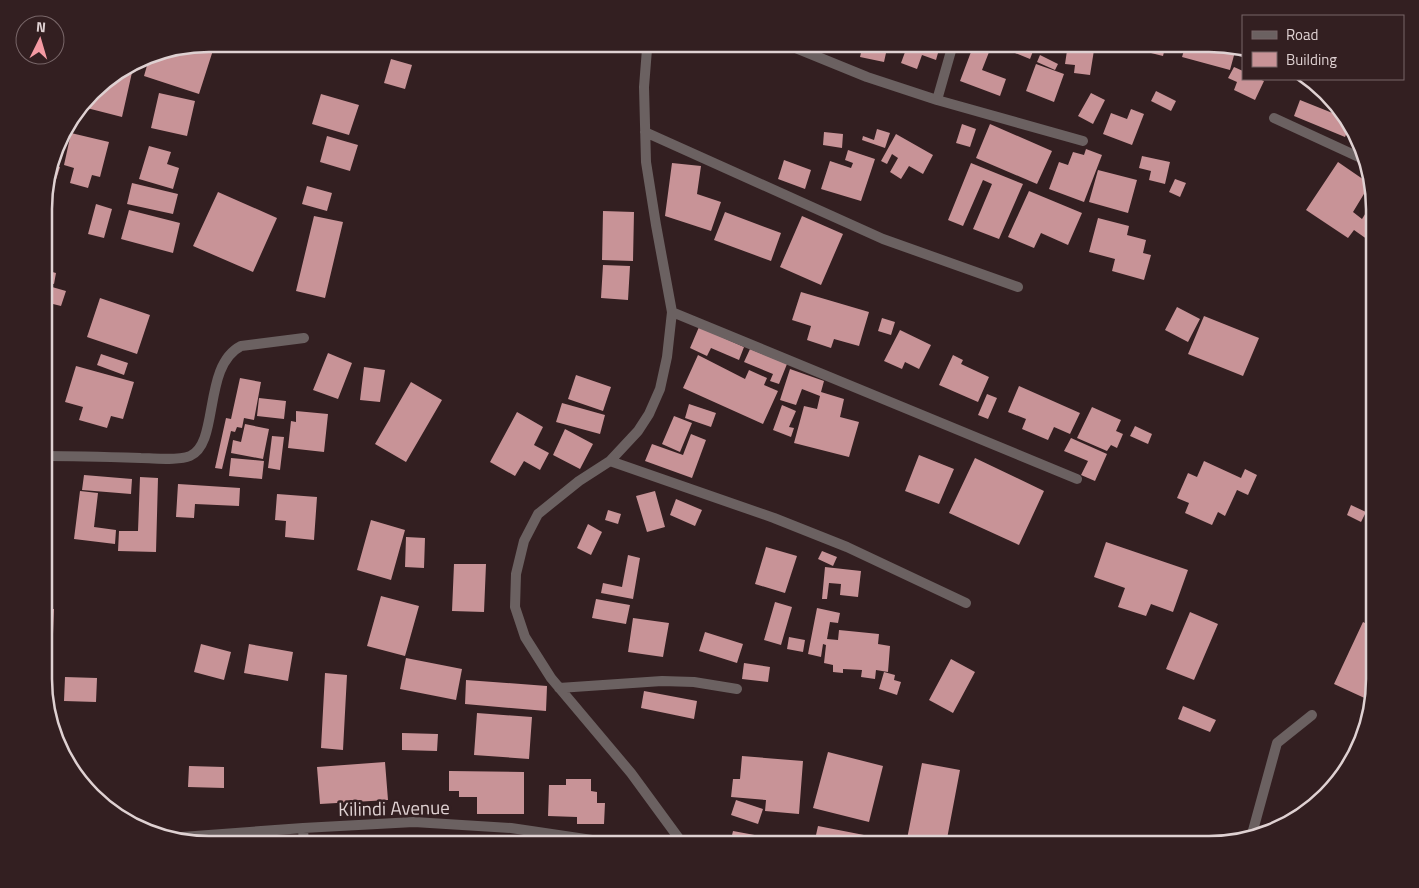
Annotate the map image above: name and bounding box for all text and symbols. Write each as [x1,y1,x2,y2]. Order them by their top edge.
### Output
north arrow [15,15,65,65]
legend [1242,15,1404,80]
text: N [35,16,47,37]
text: Road [1286,23,1318,46]
text: Building [1286,48,1337,71]
street label: Kilindi Avenue [338,792,450,823]

